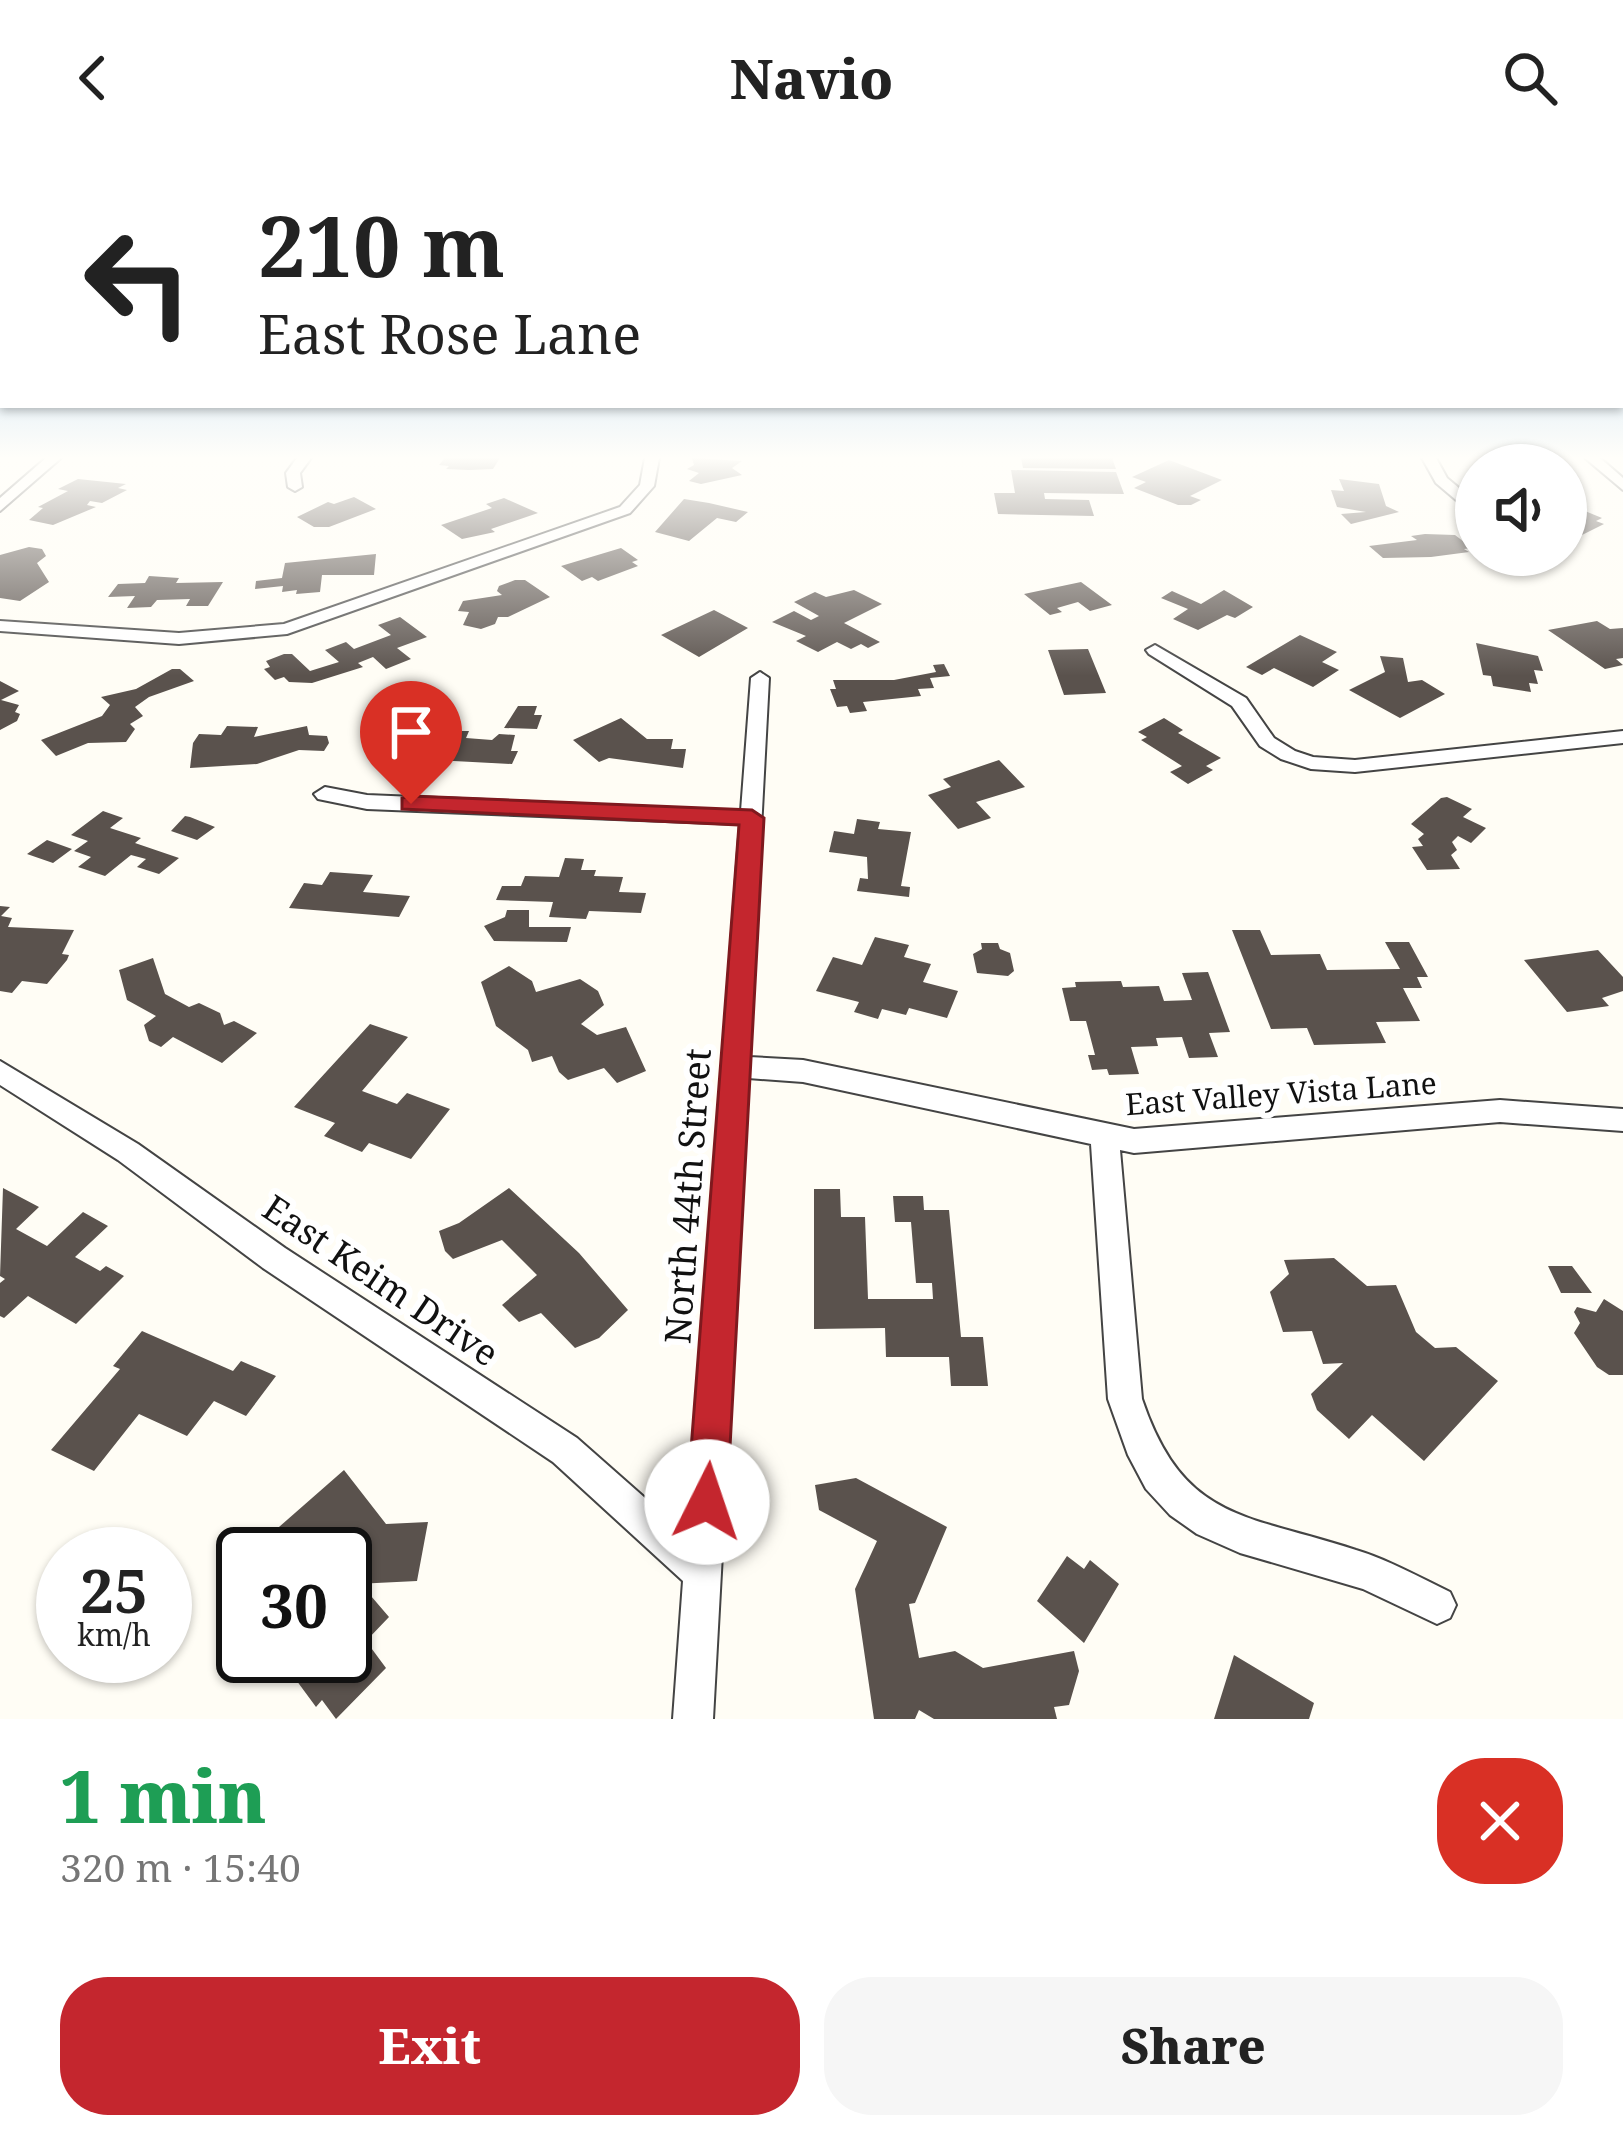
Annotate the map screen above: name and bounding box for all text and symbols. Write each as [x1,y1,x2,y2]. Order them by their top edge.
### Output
text: Navio [730,41,893,115]
icon: back [60,45,126,111]
icon: search [1497,45,1563,111]
text: 210 m [258,187,505,302]
icon: left [60,204,216,360]
text: East Rose Lane [258,296,641,370]
map controls [1455,444,1587,576]
button: sound [1455,444,1587,576]
pin [360,681,462,804]
icon: arrive [378,699,444,765]
street label: North 44th Street [652,1047,722,1345]
street label: East Valley Vista Lane [1124,1062,1438,1124]
street label: East Keim Drive [254,1183,508,1377]
position arrow [644,1439,770,1565]
speed limit sign: 30 [216,1527,372,1683]
text: 25 [80,1549,148,1631]
text: km/h [77,1614,151,1655]
text: 1 min [60,1746,267,1844]
button: close [1437,1758,1563,1884]
text: 320 m · 15:40 [60,1840,301,1893]
button: Exit [60,1977,800,2115]
button: Share [824,1977,1563,2115]

